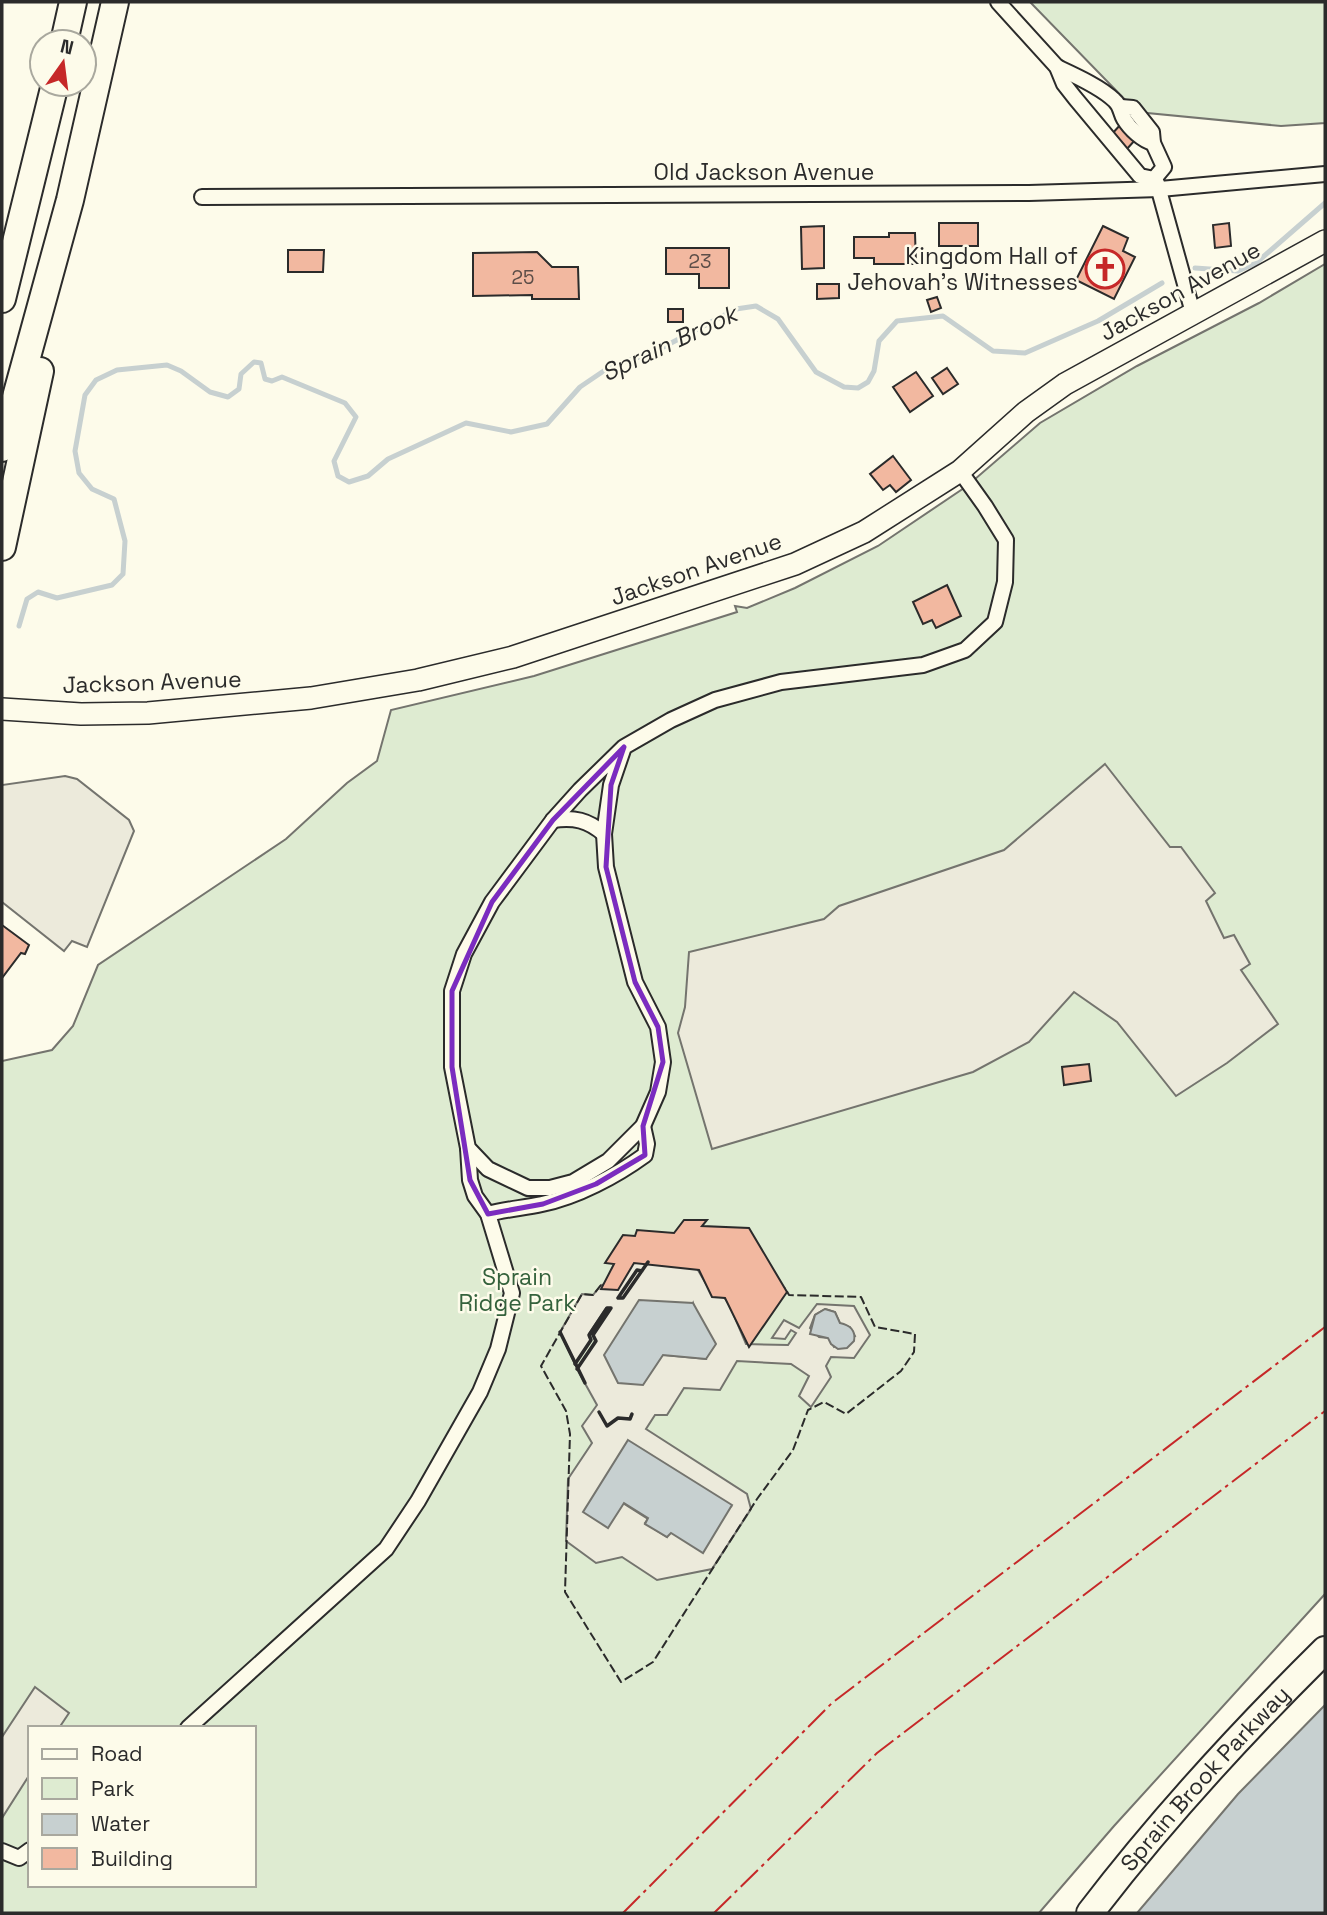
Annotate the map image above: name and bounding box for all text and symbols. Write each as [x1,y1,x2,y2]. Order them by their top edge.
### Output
north arrow [28,28,98,98]
text: N [58,33,76,61]
street label: Old Jackson Avenue [654,157,874,187]
street label: Jackson Avenue [1094,234,1266,348]
place label: Kingdom Hall of Jehovah’s Witnesses [847,241,1078,297]
church icon: Kingdom Hall of Jehovah’s Witnesses [1084,248,1126,290]
house number: 23 [689,249,711,274]
house number: 25 [512,265,534,290]
water label: Sprain Brook [596,297,745,388]
street label: Jackson Avenue [606,526,786,612]
street label: Jackson Avenue [62,664,242,700]
park label: Sprain Ridge Park [458,1262,576,1318]
street label: Sprain Brook Parkway [1114,1679,1296,1877]
legend [28,1726,256,1887]
text: Road [91,1740,143,1767]
text: Park [91,1775,135,1802]
text: Water [91,1810,150,1837]
text: Building [91,1845,173,1872]

